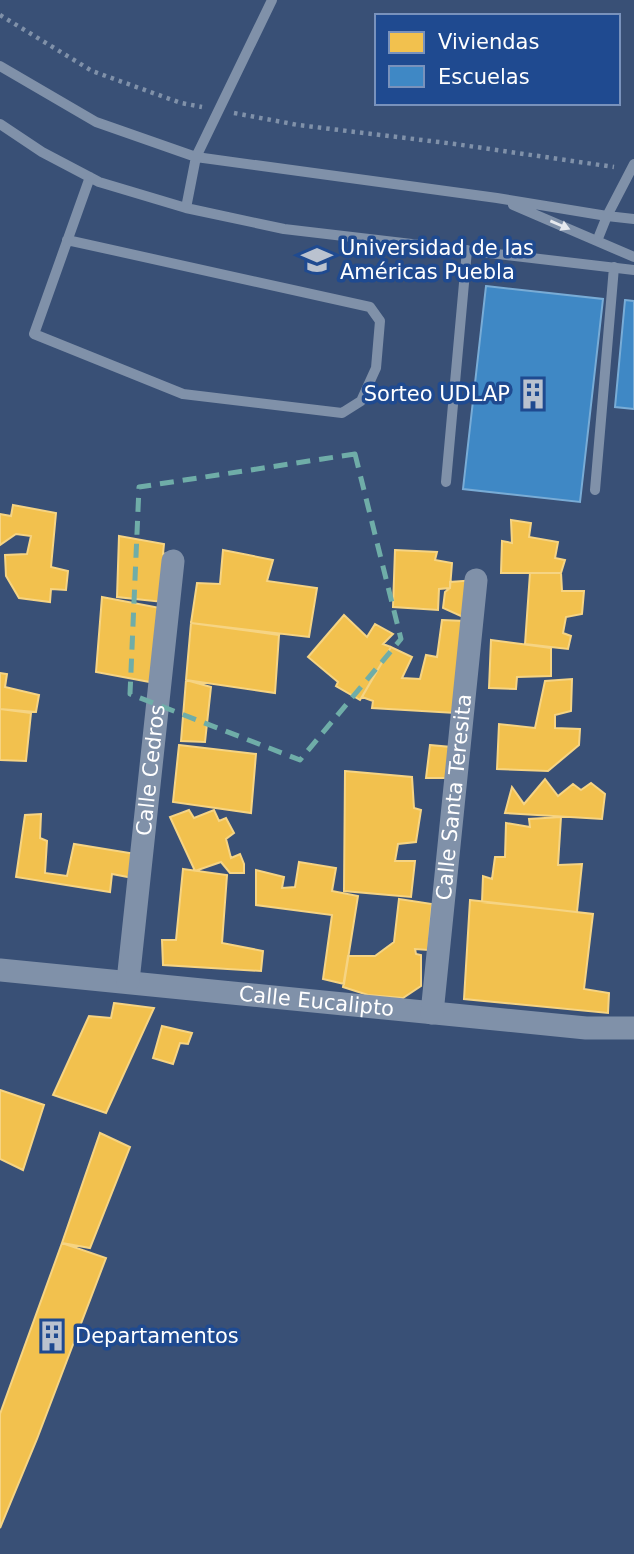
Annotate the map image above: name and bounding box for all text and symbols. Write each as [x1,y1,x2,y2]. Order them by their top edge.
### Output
legend [375,14,620,105]
text: Viviendas [438,30,539,54]
text: Escuelas [438,65,530,89]
one-way arrow [550,219,570,231]
place label: Universidad de las Américas Puebla [340,236,534,284]
school or university icon: Universidad de las Américas Puebla [300,243,334,277]
building icon: Sorteo UDLAP [516,377,550,411]
place label: Sorteo UDLAP [364,382,510,406]
street label: Calle Santa Teresita [432,693,476,901]
street label: Calle Cedros [132,703,170,837]
street label: Calle Eucalipto [238,982,395,1021]
building icon: Departamentos [35,1319,69,1353]
place label: Departamentos [75,1324,239,1348]

